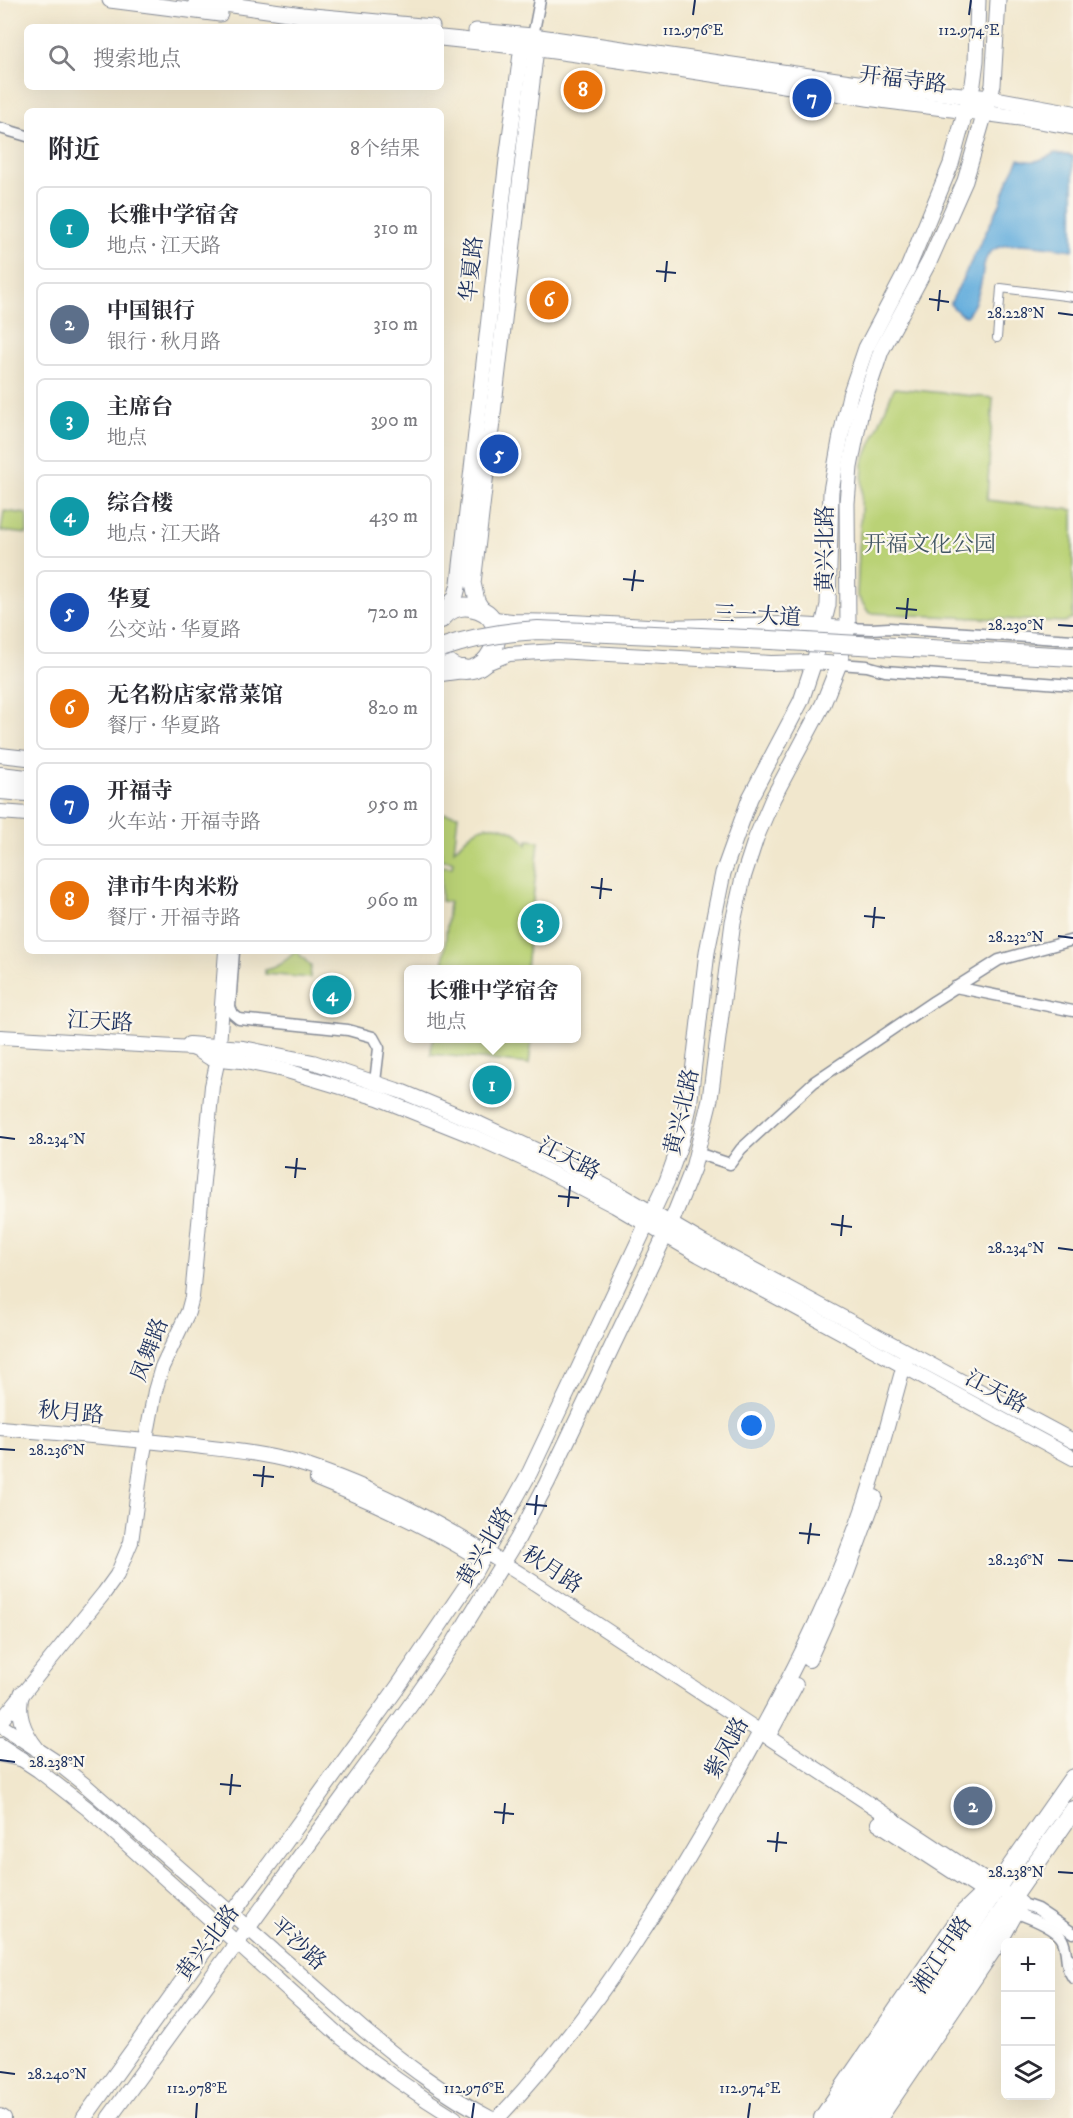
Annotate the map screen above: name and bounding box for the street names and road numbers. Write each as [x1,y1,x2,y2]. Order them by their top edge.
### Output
street label: 开福寺路 [858,61,948,99]
street label: 华夏路 [455,235,489,303]
street label: 黄兴北路 [812,505,839,593]
street label: 三一大道 [712,600,802,632]
street label: 江天路 [66,1007,134,1037]
street label: 黄兴北路 [659,1066,705,1158]
street label: 江天路 [533,1132,605,1186]
street label: 凤舞路 [126,1314,174,1386]
street label: 江天路 [961,1365,1031,1419]
street label: 秋月路 [37,1397,105,1429]
street label: 黄兴北路 [451,1502,519,1592]
street label: 秋月路 [517,1541,587,1599]
street label: 紫凤路 [699,1713,755,1783]
street label: 黄兴北路 [171,1900,245,1986]
street label: 湘江中路 [906,1911,978,1999]
street label: 平沙路 [264,1912,332,1976]

